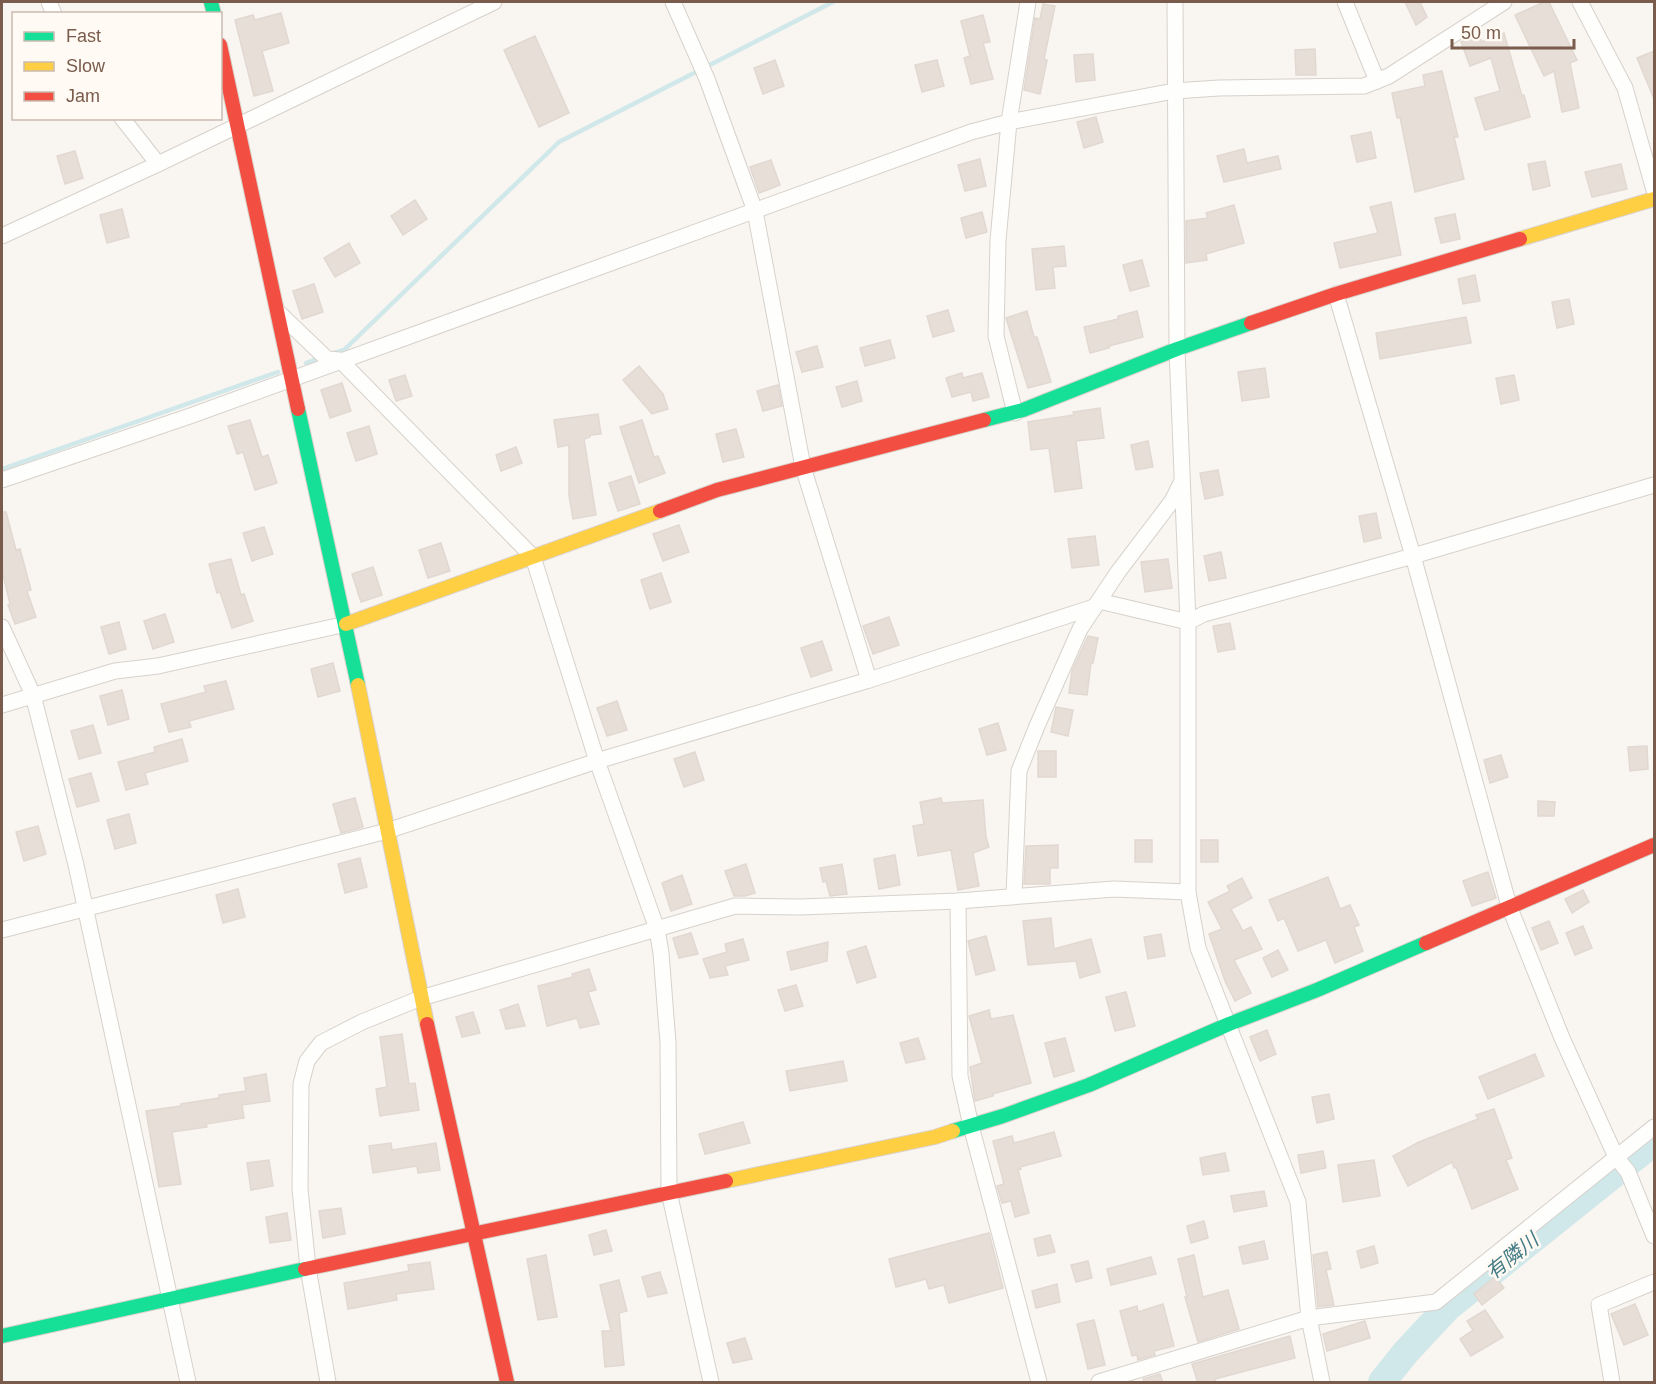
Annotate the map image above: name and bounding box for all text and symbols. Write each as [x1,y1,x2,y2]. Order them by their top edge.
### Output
legend [12,12,222,120]
scale bar [1452,12,1574,50]
text: 50 m [1461,23,1501,43]
text: Fast [66,26,101,46]
text: Slow [66,56,106,76]
text: Jam [66,86,100,106]
water label: 有隣川 [1482,1227,1544,1283]

